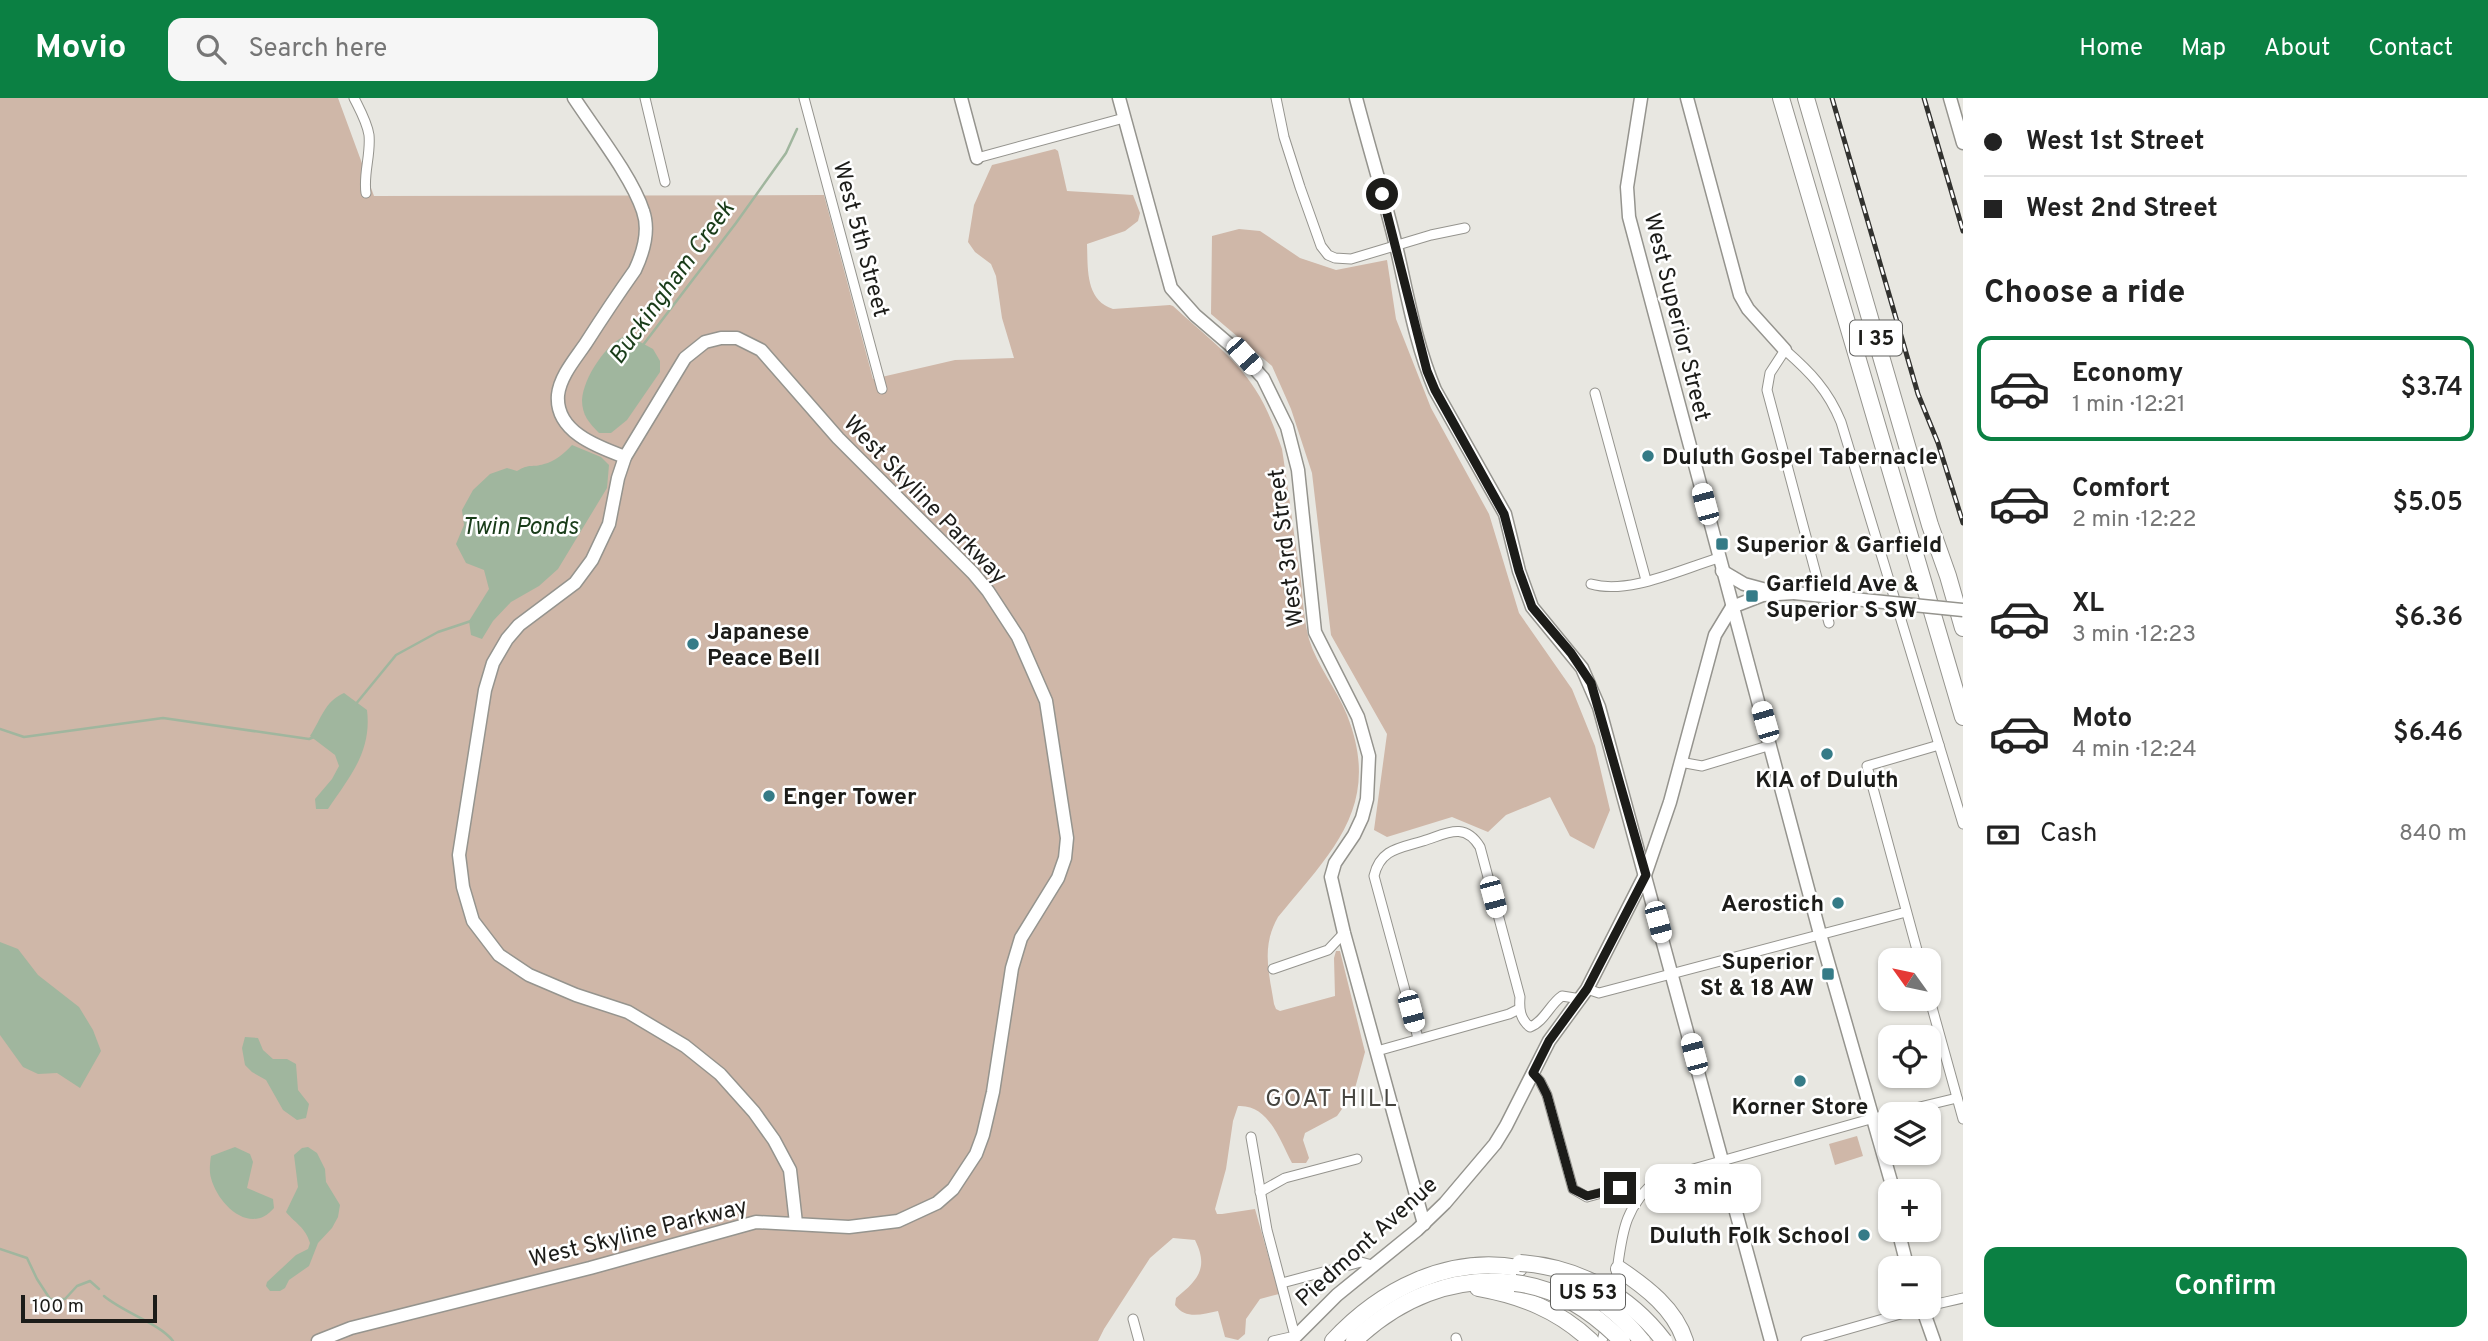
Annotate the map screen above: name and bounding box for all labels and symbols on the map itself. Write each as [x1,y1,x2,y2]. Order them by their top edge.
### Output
street label: West 5th Street [825,159,894,321]
route start [1366,178,1398,210]
water label: Buckingham Creek [603,195,743,371]
street label: West Superior Street [1636,210,1715,425]
road number: I 35 [1850,320,1902,356]
car [1223,333,1266,379]
street label: West Skyline Parkway [836,410,1012,591]
place label: Duluth Gospel Tabernacle [1662,444,1938,473]
marker: Duluth Gospel Tabernacle [1640,448,1656,464]
street label: West 3rd Street [1263,467,1312,629]
car [1690,481,1721,527]
water label: Twin Ponds [462,513,579,543]
place label: Superior & Garfield [1736,532,1942,561]
marker: Superior & Garfield [1714,536,1730,552]
place label: Garfield Ave & Superior S SW [1766,571,1919,626]
marker: Garfield Ave & Superior S SW [1744,588,1760,604]
place label: Japanese Peace Bell [707,619,820,674]
marker: Japanese Peace Bell [685,636,701,652]
car [1750,699,1781,745]
marker: KIA of Duluth [1819,746,1835,762]
place label: KIA of Duluth [1755,767,1899,796]
place label: Enger Tower [783,784,917,813]
marker: Enger Tower [761,788,777,804]
car [1478,874,1509,920]
place label: Aerostich [1721,891,1824,920]
marker: Aerostich [1830,895,1846,911]
car [1643,899,1674,945]
north arrow [1878,948,1941,1012]
place label: Superior St & 18 AW [1700,949,1814,1004]
marker: Superior St & 18 AW [1820,966,1836,982]
car [1396,988,1427,1034]
car [1679,1031,1710,1077]
marker: Korner Store [1792,1073,1808,1089]
district label: GOAT HILL [1265,1085,1399,1115]
place label: Korner Store [1732,1094,1868,1123]
callout: 3 min [1644,1164,1760,1212]
street label: Piedmont Avenue [1291,1171,1445,1314]
route end [1604,1172,1636,1204]
street label: West Skyline Parkway [526,1193,751,1276]
place label: Duluth Folk School [1649,1223,1850,1252]
marker: Duluth Folk School [1856,1227,1872,1243]
road number: US 53 [1551,1274,1625,1310]
scale bar [21,1292,158,1324]

